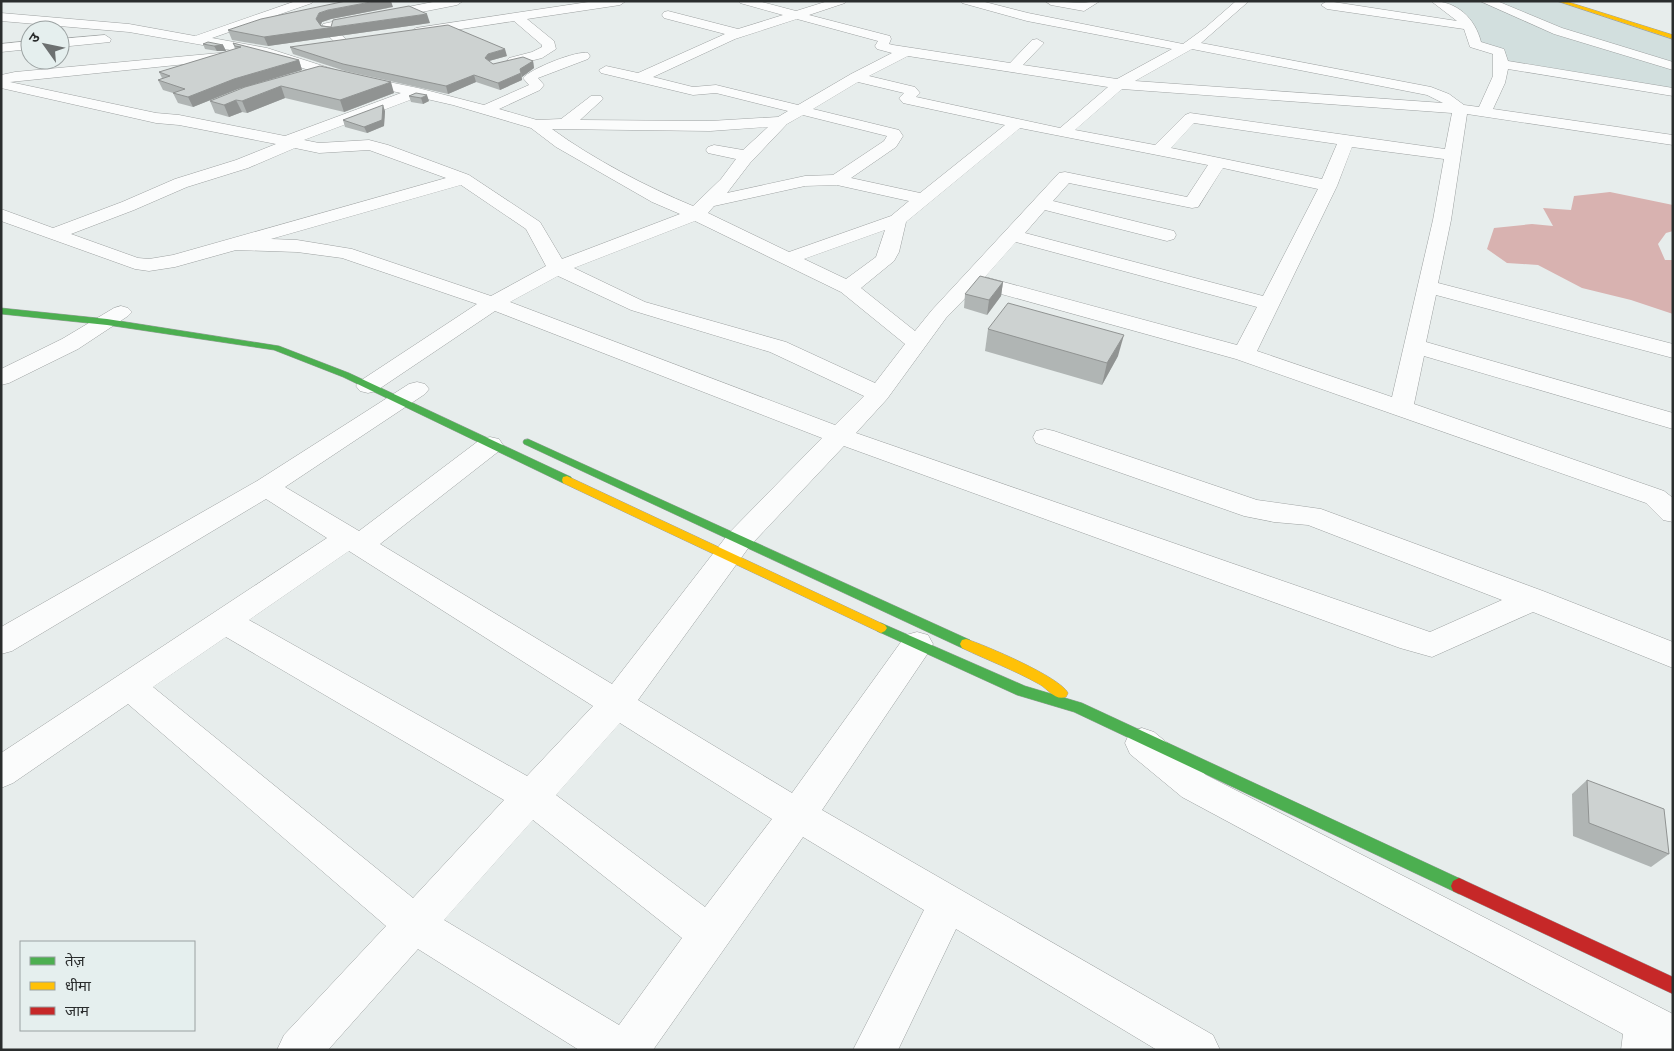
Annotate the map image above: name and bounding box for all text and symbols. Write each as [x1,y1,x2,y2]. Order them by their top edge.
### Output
north arrow [20,20,70,70]
text: उ [25,29,43,46]
legend [20,941,195,1031]
text: तेज़ [65,952,86,970]
text: धीमा [65,977,92,995]
text: जाम [65,1002,90,1020]

